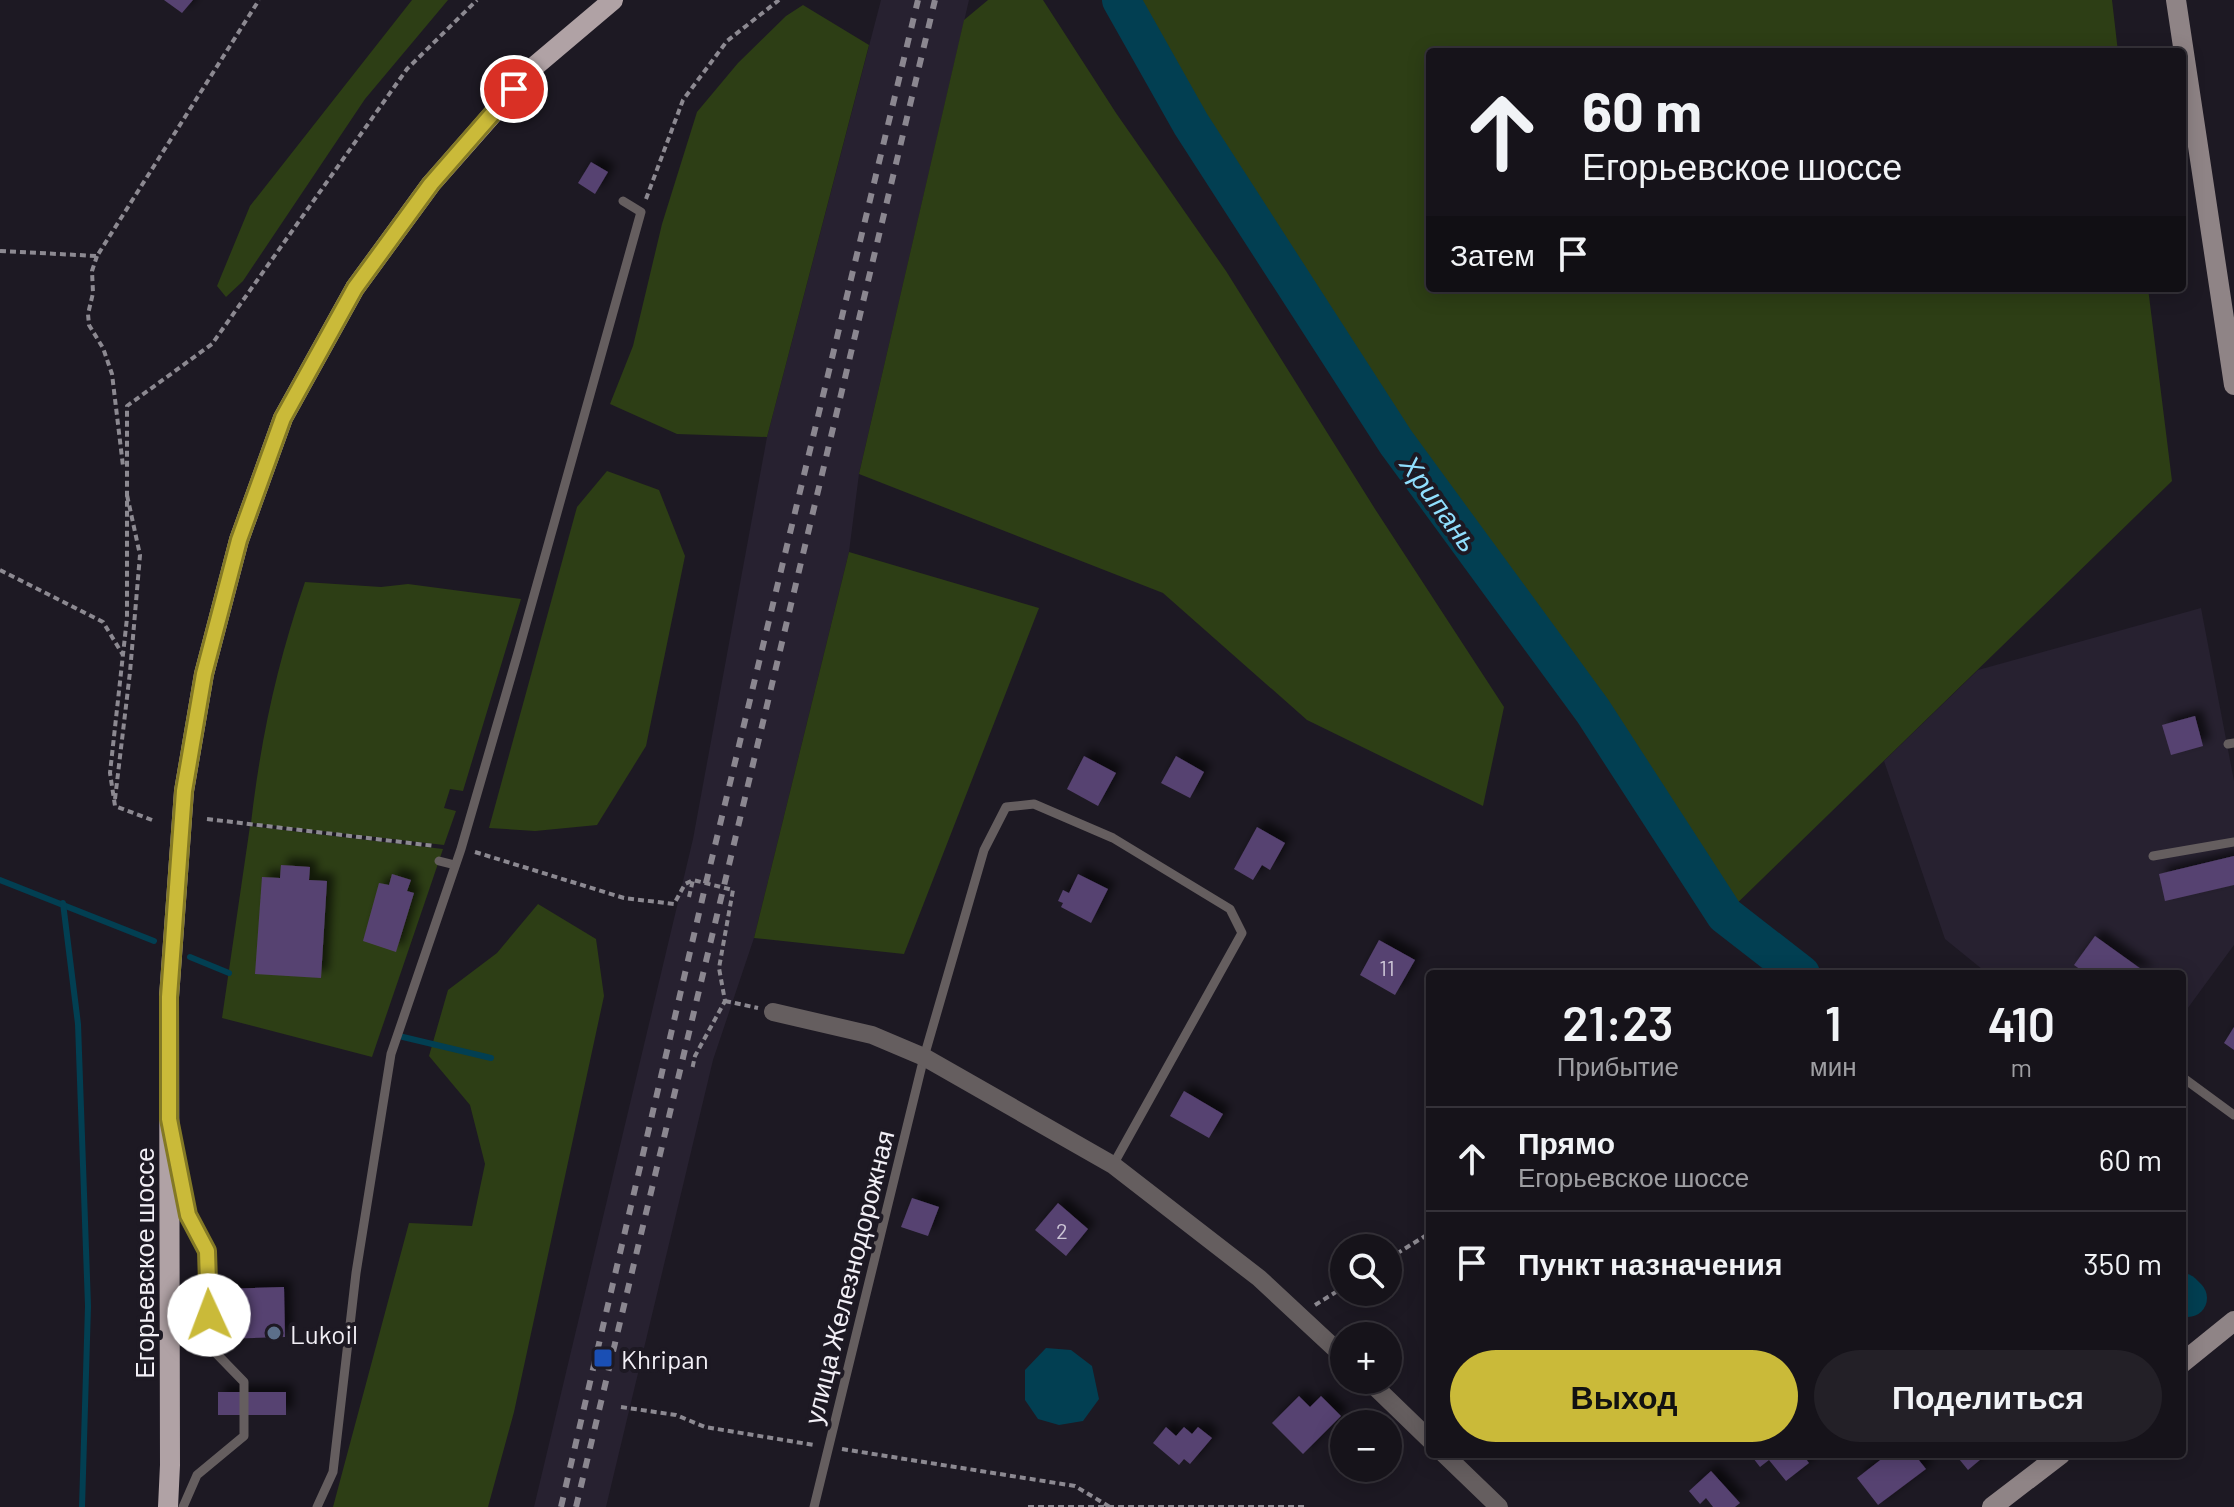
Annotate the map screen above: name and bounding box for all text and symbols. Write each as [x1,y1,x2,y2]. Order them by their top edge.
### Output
pin [480,55,548,123]
icon: arrive [492,67,536,111]
text: 60 m [1582,76,1702,143]
icon: ahead [1450,80,1554,184]
text: Егорьевское шоссе [1582,144,1902,187]
icon: arrive [1551,232,1595,276]
text: Затем [1450,236,1535,272]
water label: Хрипань [1393,447,1486,558]
house number: 11 [1379,954,1395,980]
text: 21:23 [1562,993,1674,1051]
text: 1 [1825,993,1842,1051]
text: 410 [1987,994,2055,1052]
text: Прибытие [1557,1050,1679,1081]
text: мин [1810,1050,1857,1081]
text: m [2011,1051,2032,1082]
text: Прямо [1518,1124,1615,1160]
street label: улица Железнодорожная [796,1127,900,1427]
icon: ahead [1450,1137,1494,1181]
text: 60 m [2099,1141,2162,1177]
street label: Егорьевское шоссе [128,1147,159,1379]
text: Егорьевское шоссе [1518,1161,1749,1192]
house number: 2 [1056,1217,1068,1243]
map controls [1330,1234,1402,1482]
button: search [1330,1234,1402,1306]
icon: arrive [1450,1241,1494,1285]
text: Пункт назначения [1518,1245,1782,1281]
text: 350 m [2083,1245,2162,1281]
position arrow [167,1273,251,1357]
place label: Lukoil [290,1318,358,1349]
button: + [1330,1322,1402,1394]
marker: Lukoil [265,1324,283,1342]
place label: Khripan [621,1343,709,1374]
marker: Khripan [592,1347,614,1369]
button: Выход [1450,1350,1798,1442]
button: Поделиться [1814,1350,2162,1442]
button: − [1330,1410,1402,1482]

